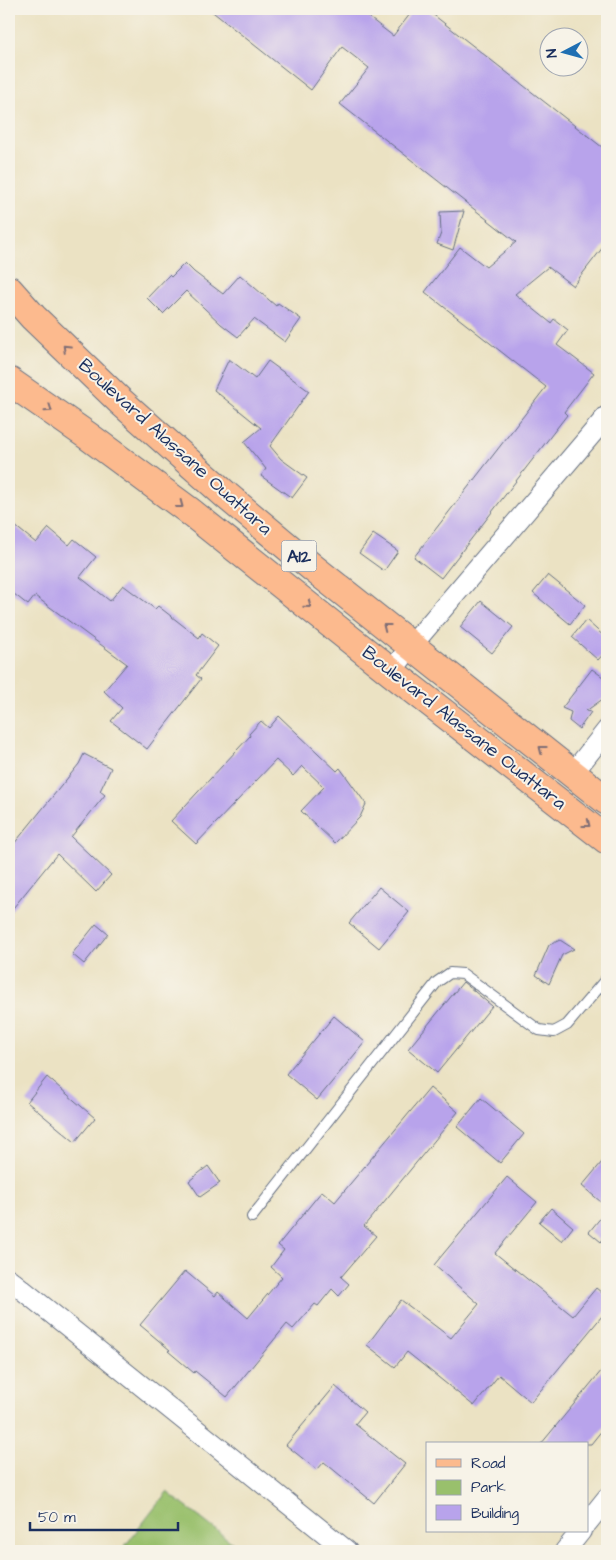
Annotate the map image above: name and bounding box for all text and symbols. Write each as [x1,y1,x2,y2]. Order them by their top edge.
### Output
north arrow [538,28,588,78]
text: N [542,48,562,59]
one-way arrow [62,345,71,354]
street label: Boulevard Alassane Ouattara [72,352,278,542]
one-way arrow [43,403,53,412]
one-way arrow [174,499,183,507]
road number: A12 [282,540,316,572]
one-way arrow [302,600,311,608]
one-way arrow [383,623,392,632]
street label: Boulevard Alassane Ouattara [356,640,572,817]
one-way arrow [539,746,548,754]
one-way arrow [581,819,590,827]
legend [426,1442,588,1532]
text: Road [471,1453,506,1474]
text: Park [471,1477,506,1498]
scale bar [30,1500,178,1532]
text: Building [471,1503,519,1525]
text: 50 m [38,1507,76,1528]

